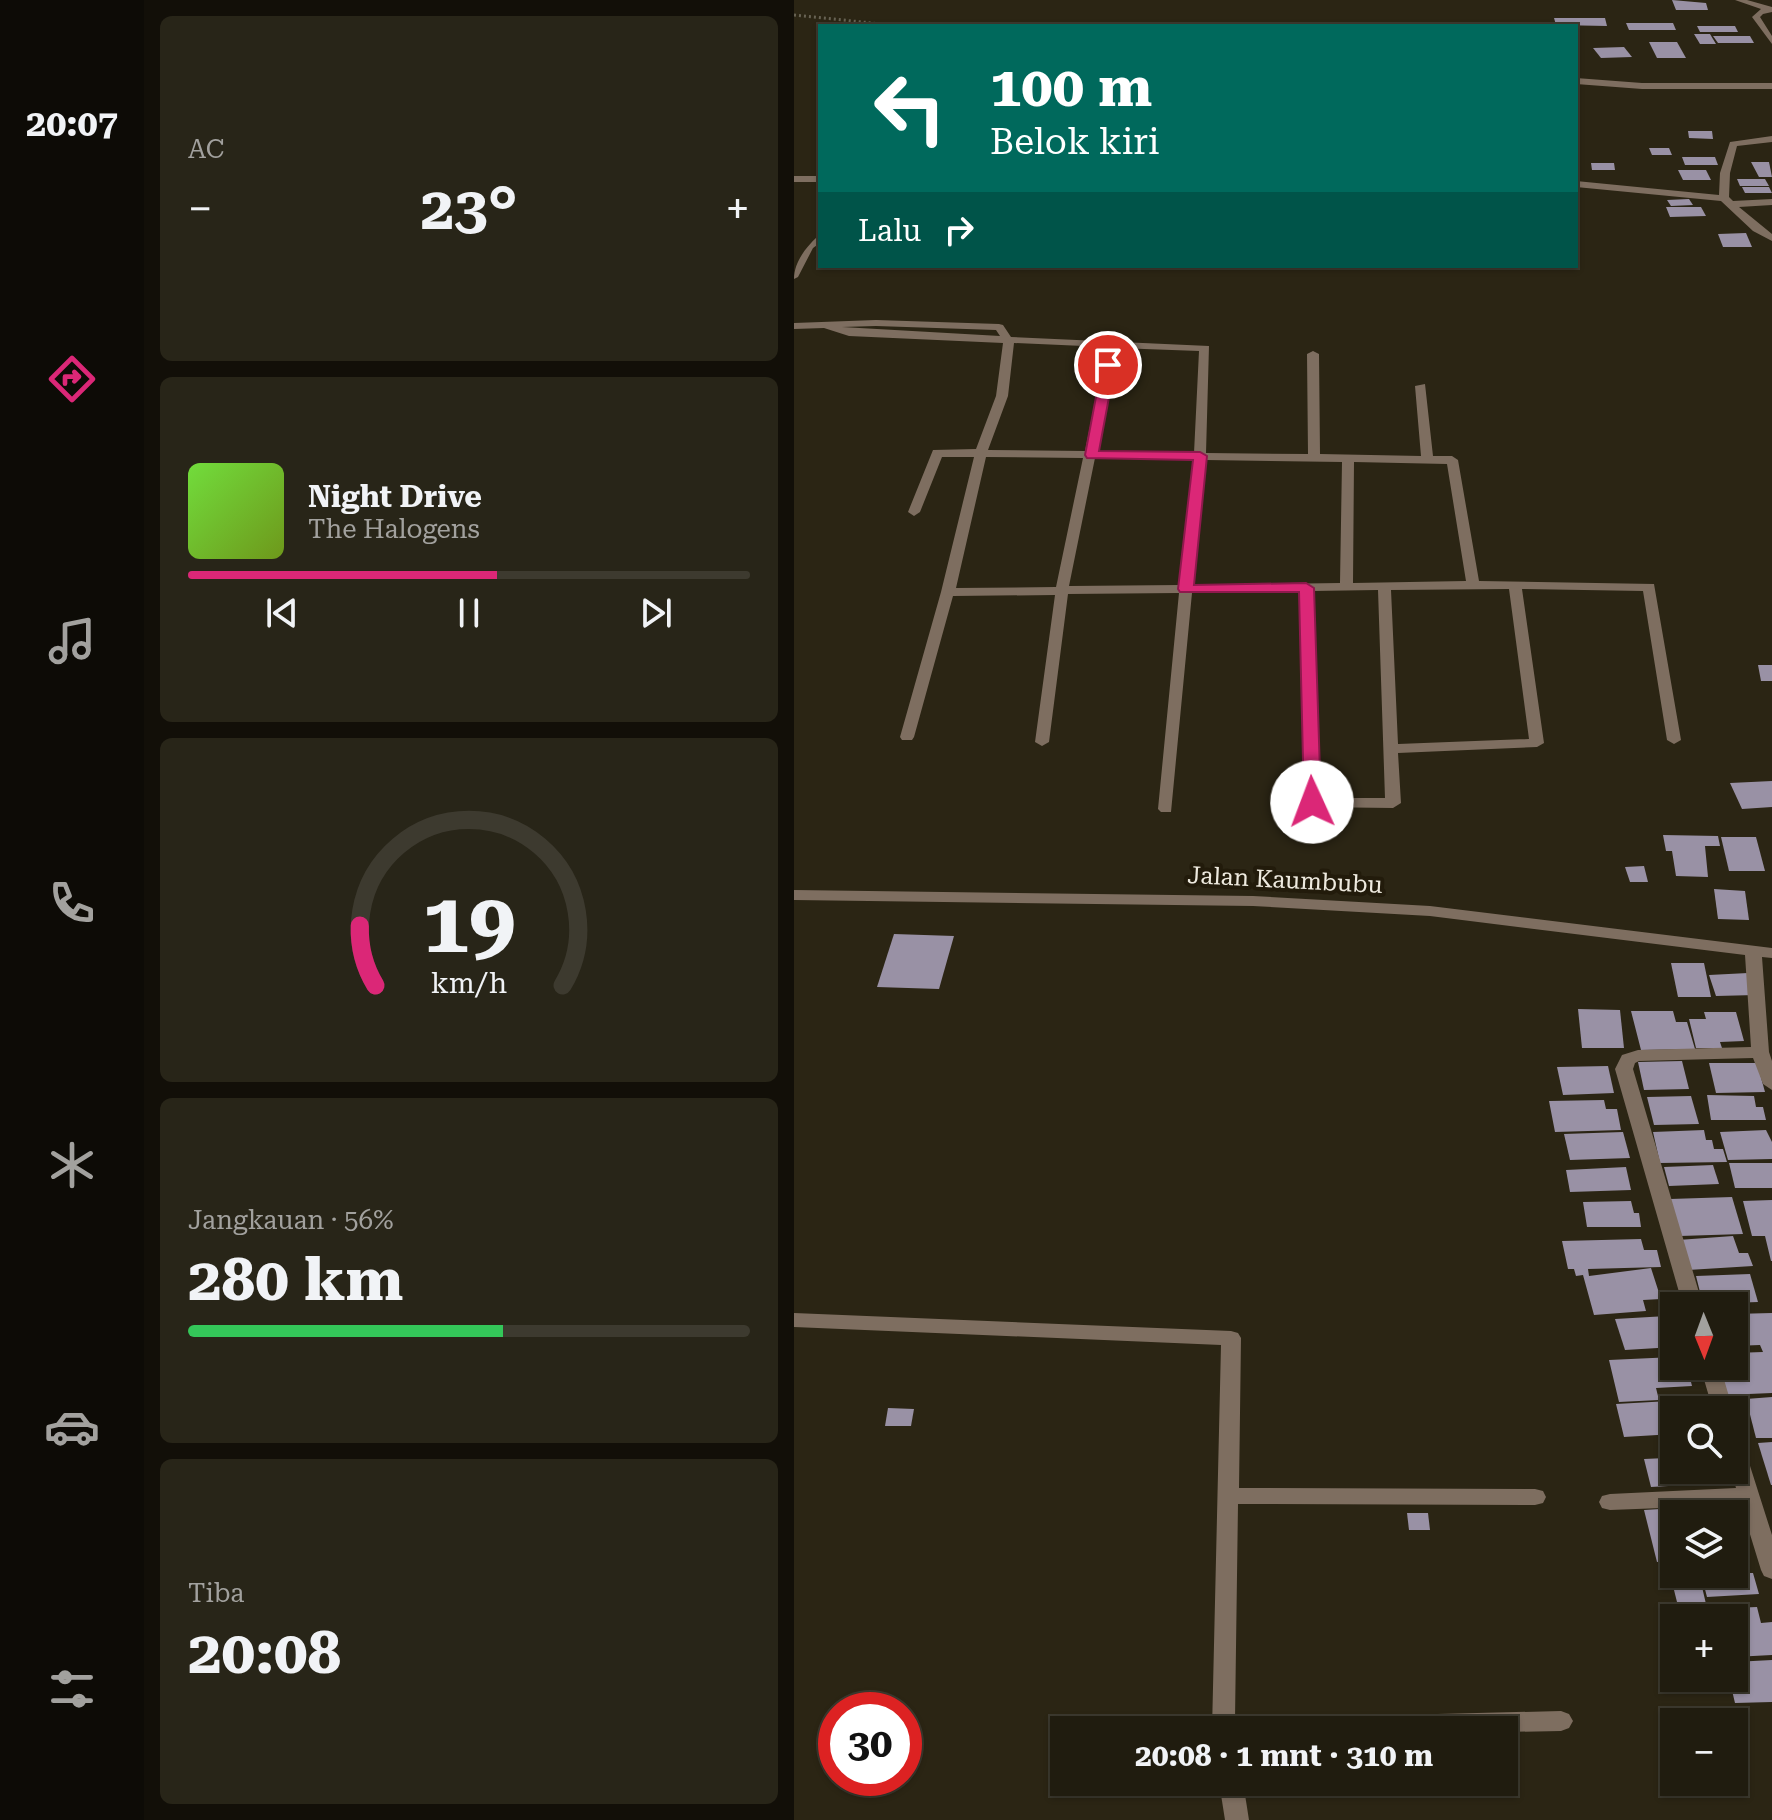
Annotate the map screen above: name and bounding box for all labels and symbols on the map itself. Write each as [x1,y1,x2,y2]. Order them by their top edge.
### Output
pin [1074,331,1142,399]
position arrow [1270,760,1354,844]
street label: Jalan Kaumbubu [1187,861,1383,899]
north arrow [1660,1292,1748,1380]
speed limit sign: 30 [818,1692,922,1796]

